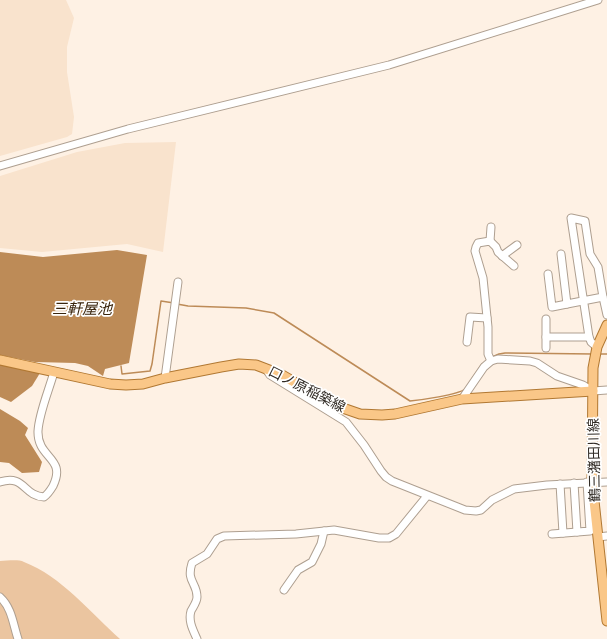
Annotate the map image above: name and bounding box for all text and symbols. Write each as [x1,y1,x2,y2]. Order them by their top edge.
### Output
water label: 三軒屋池 [52,299,114,320]
street label: 口ノ原稲築線 [265,362,349,418]
street label: 鶴三潴田川線 [584,418,606,502]

